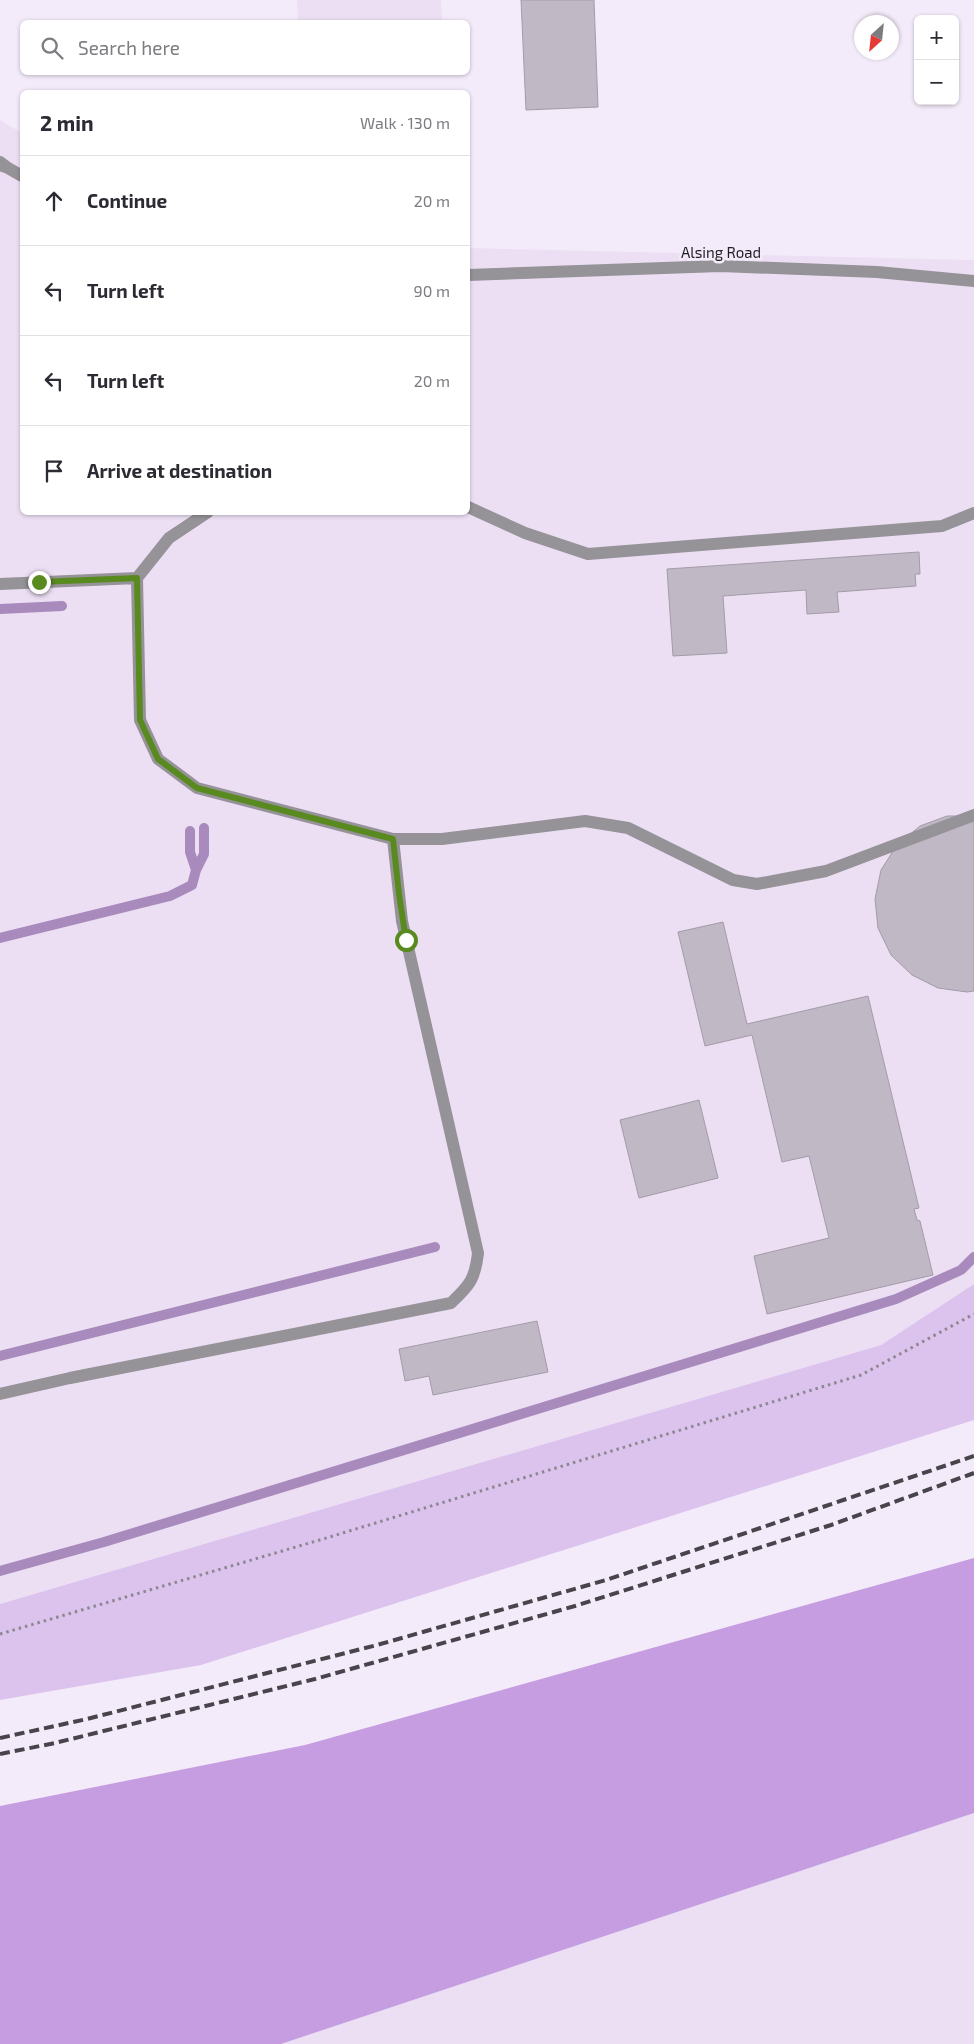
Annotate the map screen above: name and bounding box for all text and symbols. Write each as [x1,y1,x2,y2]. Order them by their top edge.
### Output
north arrow [854,15,899,60]
map controls [914,15,959,105]
button: + [914,15,959,60]
search box [20,20,470,75]
icon: search [38,34,66,62]
text: Search here [78,36,180,59]
button: − [914,60,959,105]
text: 2 min [40,110,94,135]
text: Walk · 130 m [360,113,450,132]
icon: ahead [40,187,68,215]
text: Continue [87,189,167,212]
text: 20 m [414,191,450,210]
street label: Alsing Road [681,243,761,261]
icon: left [40,277,68,305]
text: Turn left [87,279,164,302]
text: 90 m [414,281,450,300]
icon: left [40,367,68,395]
text: Turn left [87,369,164,392]
text: 20 m [414,371,450,390]
icon: arrive [40,457,68,485]
text: Arrive at destination [87,459,272,482]
route end [28,571,51,594]
route start [395,929,418,952]

